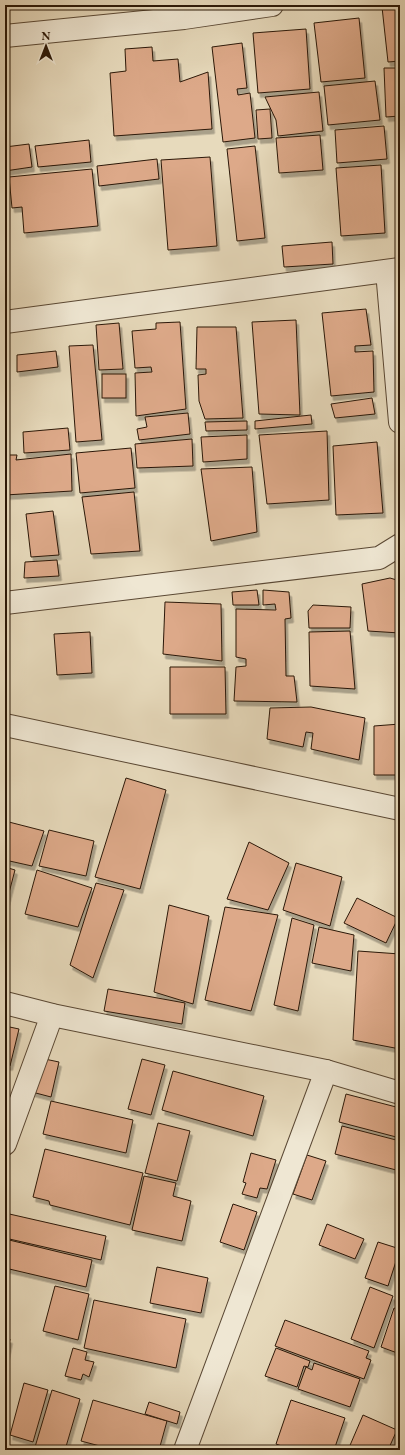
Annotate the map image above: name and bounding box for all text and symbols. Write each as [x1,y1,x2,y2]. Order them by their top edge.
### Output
north arrow [26,26,66,66]
text: N [42,29,51,43]

